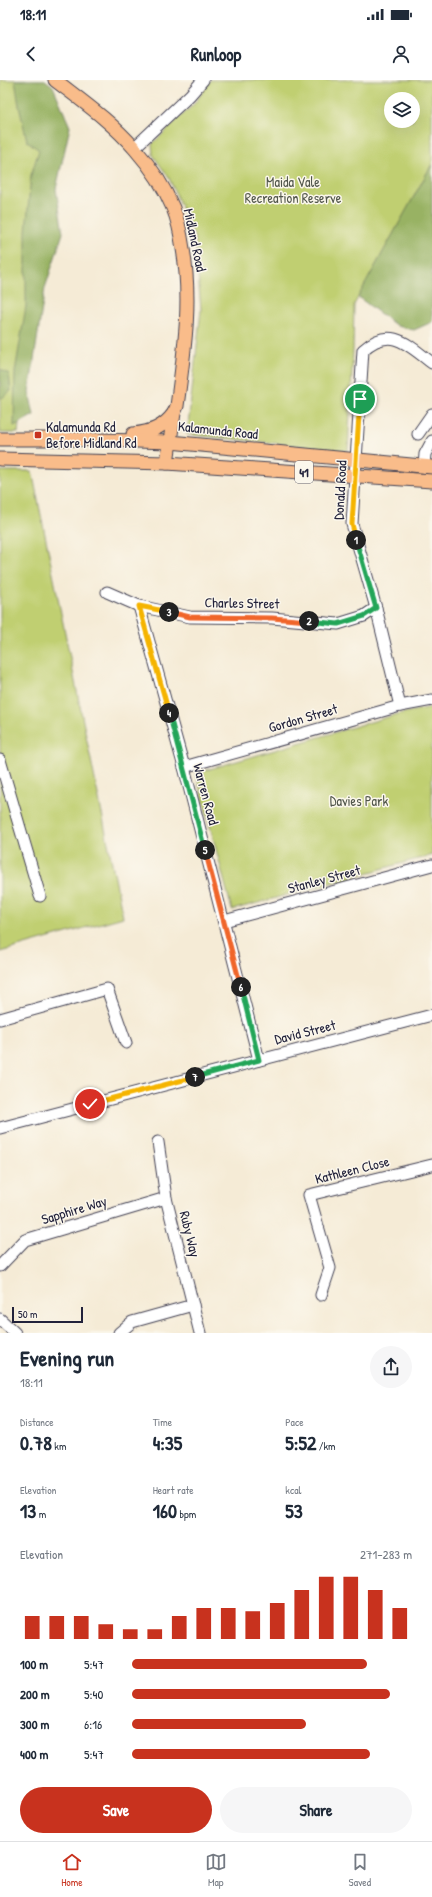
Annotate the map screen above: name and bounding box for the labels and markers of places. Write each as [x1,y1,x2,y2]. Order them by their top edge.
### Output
pin [343,382,377,416]
place label: Kalamunda Rd Before Midland Rd [46,417,137,452]
marker: Kalamunda Rd Before Midland Rd [33,430,43,440]
pin: 1 [346,530,366,550]
pin: 3 [159,602,179,622]
pin: 2 [299,611,319,631]
pin: 4 [159,703,179,723]
pin: 5 [195,840,215,860]
pin: 6 [231,977,251,997]
pin: 7 [185,1067,205,1087]
pin [73,1087,107,1121]

